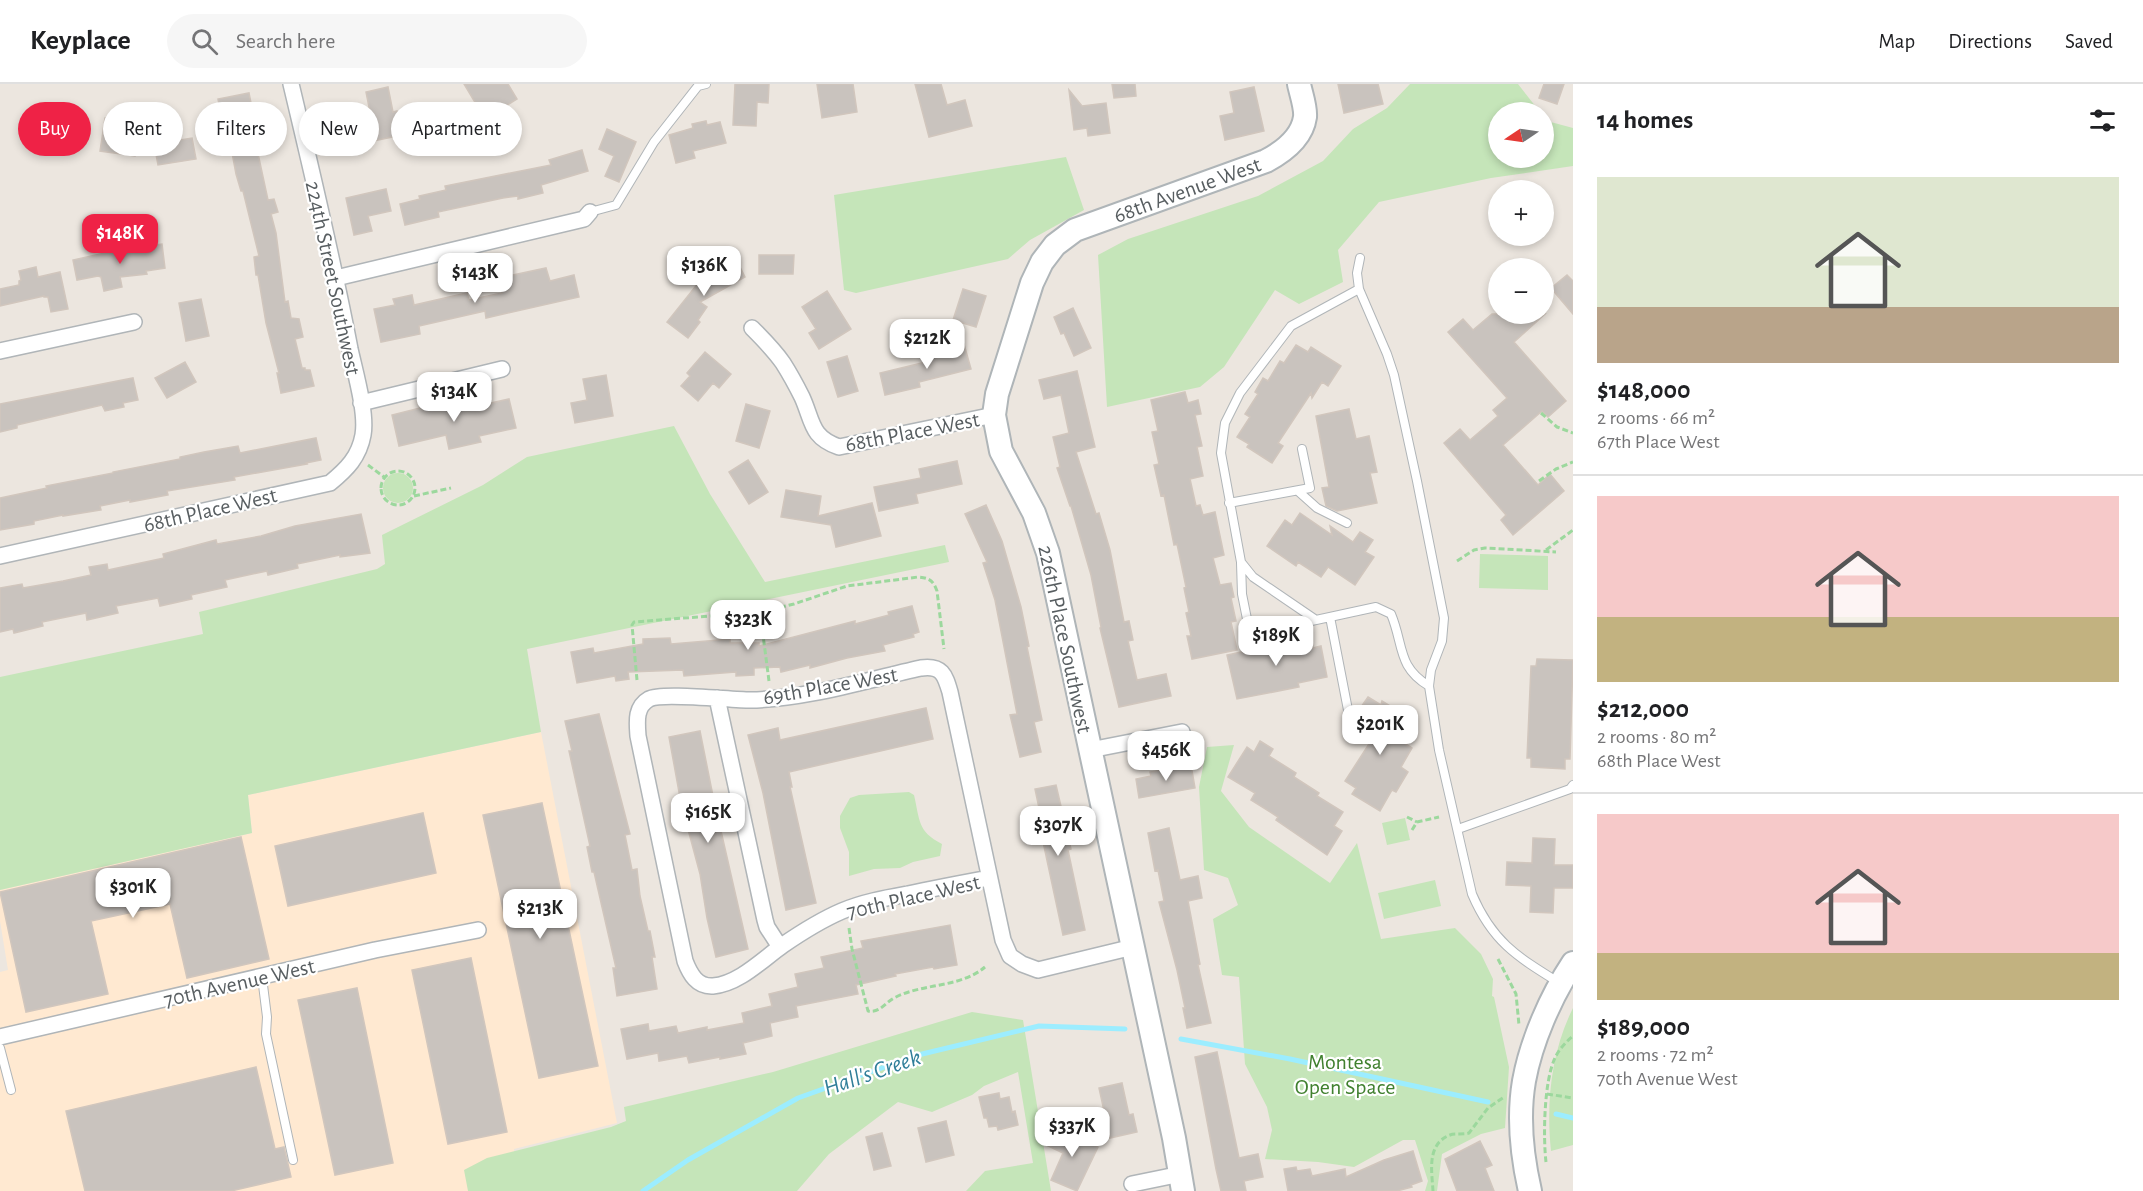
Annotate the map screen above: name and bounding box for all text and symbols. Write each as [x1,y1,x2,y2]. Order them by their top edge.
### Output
search box [167,14,587,68]
icon: search [188,25,221,58]
text: Keyplace [30,27,131,55]
text: Search here [236,30,335,52]
text: Map [1879,31,1915,52]
text: Directions [1948,31,2032,52]
text: Saved [2065,31,2113,52]
chip: Buy [18,102,91,156]
chip: Rent [103,102,183,156]
chip: Filters [195,102,287,156]
chip: New [299,102,379,156]
chip: Apartment [391,102,522,156]
north arrow [1488,102,1554,168]
map controls [1488,102,1554,324]
icon: filters [2086,104,2119,137]
text: 14 homes [1597,107,1693,133]
street label: 68th Avenue West [1111,153,1264,227]
street label: 224th Street Southwest [302,179,364,377]
button: + [1488,180,1554,246]
pin: $148K [78,214,162,265]
icon: home [1804,216,1912,324]
text: $148K [96,223,144,243]
pin: $136K [662,246,746,297]
pin: $143K [433,253,517,304]
text: $136K [681,255,727,275]
button: − [1488,258,1554,324]
text: $143K [452,262,498,282]
pin: $212K [885,319,969,370]
text: $212K [904,328,950,348]
pin: $134K [412,372,496,423]
text: $148,000 [1597,377,1691,403]
text: $134K [431,381,477,401]
street label: 68th Place West [843,408,981,456]
text: 2 rooms · 66 m² [1597,408,1715,428]
text: 67th Place West [1597,432,1720,452]
street label: 68th Place West [141,484,279,536]
icon: home [1804,535,1912,643]
street label: 226th Place Southwest [1034,543,1096,735]
pin: $323K [706,600,790,651]
text: $323K [724,609,772,629]
pin: $189K [1234,616,1318,667]
text: $189K [1252,625,1300,645]
street label: 69th Place West [761,663,899,709]
text: $212,000 [1597,696,1689,722]
pin: $201K [1338,705,1422,756]
text: $201K [1356,714,1404,734]
text: 2 rooms · 80 m² [1597,727,1716,747]
pin: $456K [1124,731,1208,782]
text: $456K [1141,740,1191,760]
text: 68th Place West [1597,751,1721,771]
pin: $165K [666,793,750,844]
text: $165K [685,802,731,822]
pin: $307K [1016,806,1100,857]
text: $307K [1034,815,1082,835]
icon: home [1804,853,1912,961]
pin: $301K [91,868,175,919]
street label: 70th Place West [844,871,982,923]
text: $301K [110,877,156,897]
pin: $213K [498,889,582,940]
text: $213K [517,898,563,918]
street label: 70th Avenue West [161,955,317,1011]
text: $189,000 [1597,1014,1690,1040]
water label: Hall's Creek [821,1045,924,1101]
text: 2 rooms · 72 m² [1597,1045,1714,1065]
park label: Montesa Open Space [1295,1051,1395,1098]
text: 70th Avenue West [1597,1069,1738,1089]
pin: $337K [1030,1107,1114,1158]
text: $337K [1049,1116,1095,1136]

